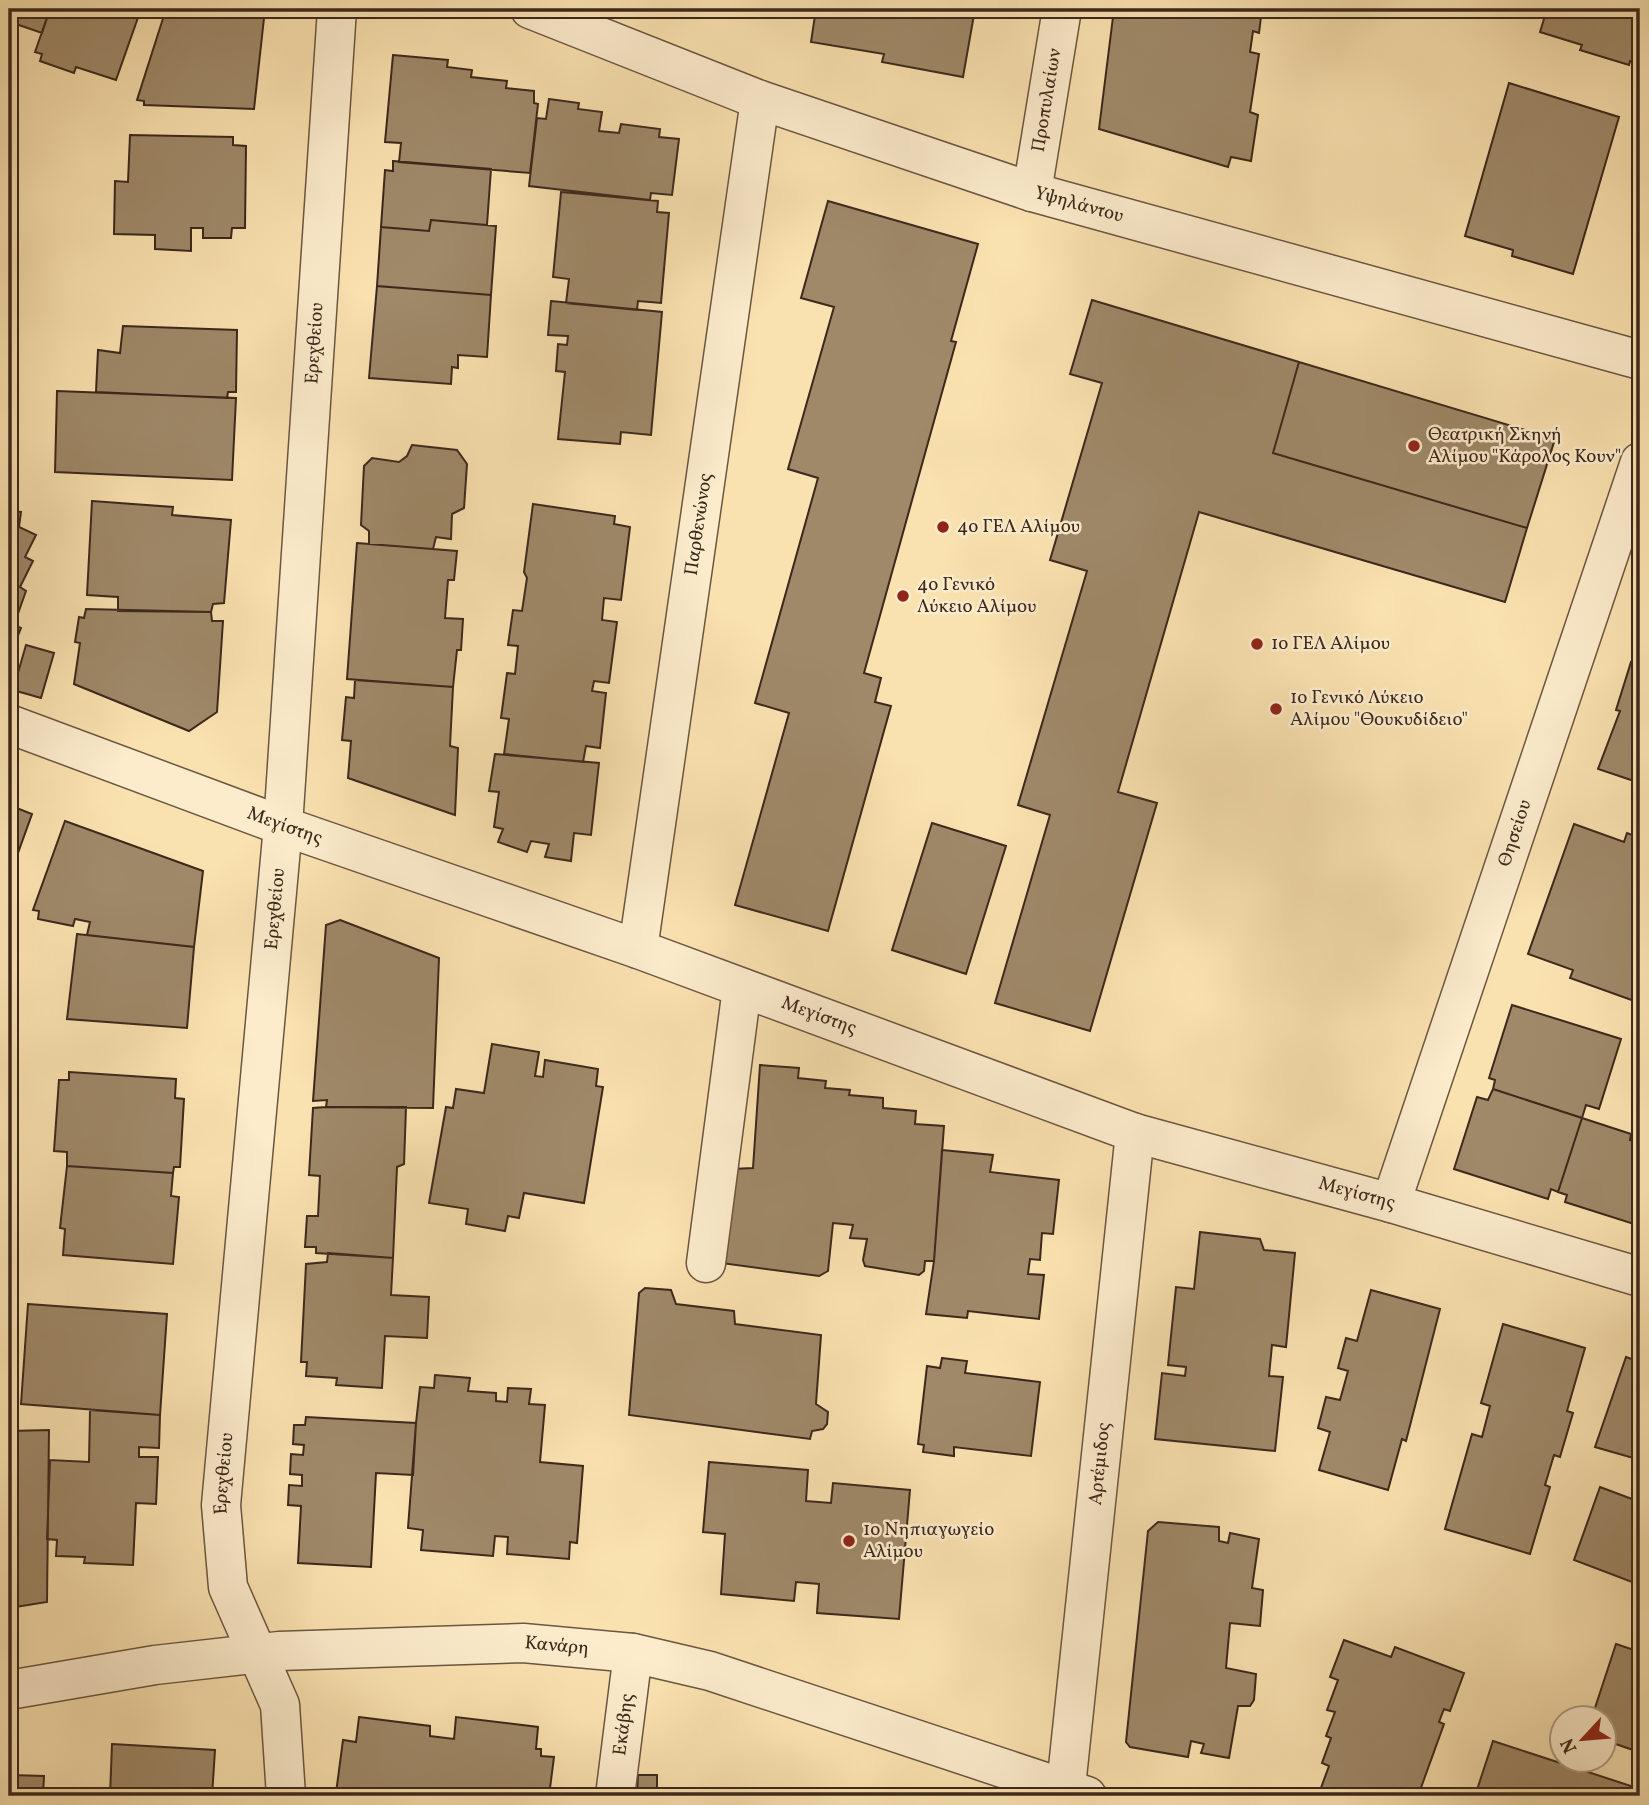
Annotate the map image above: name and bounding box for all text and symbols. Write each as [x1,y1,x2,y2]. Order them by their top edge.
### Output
street label: Προπυλαίων [1026,47,1068,154]
street label: Υψηλάντου [1031,180,1126,230]
street label: Ερεχθείου [299,302,331,385]
place label: Θεατρική Σκηνή Αλίμου "Κάρολος Κουν" [1428,422,1621,470]
marker: Θεατρική Σκηνή Αλίμου "Κάρολος Κουν" [1406,438,1422,454]
street label: Παρθενώνος [679,471,719,577]
place label: 4ο ΓΕΛ Αλίμου [957,514,1080,540]
marker: 4ο ΓΕΛ Αλίμου [935,519,951,535]
place label: 4ο Γενικό Λύκειο Αλίμου [917,572,1036,620]
marker: 4ο Γενικό Λύκειο Αλίμου [895,588,911,604]
place label: 1ο ΓΕΛ Αλίμου [1271,631,1390,657]
marker: 1ο ΓΕΛ Αλίμου [1249,636,1265,652]
place label: 1ο Γενικό Λύκειο Αλίμου "Θουκυδίδειο" [1290,685,1468,733]
marker: 1ο Γενικό Λύκειο Αλίμου "Θουκυδίδειο" [1268,701,1284,717]
street label: Θησείου [1492,796,1539,870]
street label: Μεγίστης [243,801,326,852]
street label: Ερεχθείου [259,867,292,951]
street label: Μεγίστης [778,990,860,1042]
street label: Μεγίστης [1315,1171,1398,1217]
street label: Αρτέμιδος [1083,1421,1117,1507]
street label: Ερεχθείου [208,1432,241,1515]
place label: 1o Νηπιαγωγείο Αλίμου [863,1517,994,1565]
marker: 1o Νηπιαγωγείο Αλίμου [841,1533,857,1549]
street label: Κανάρη [523,1630,590,1662]
street label: Εκάβης [607,1692,641,1757]
north arrow [1548,1703,1618,1773]
text: N [1555,1733,1584,1757]

